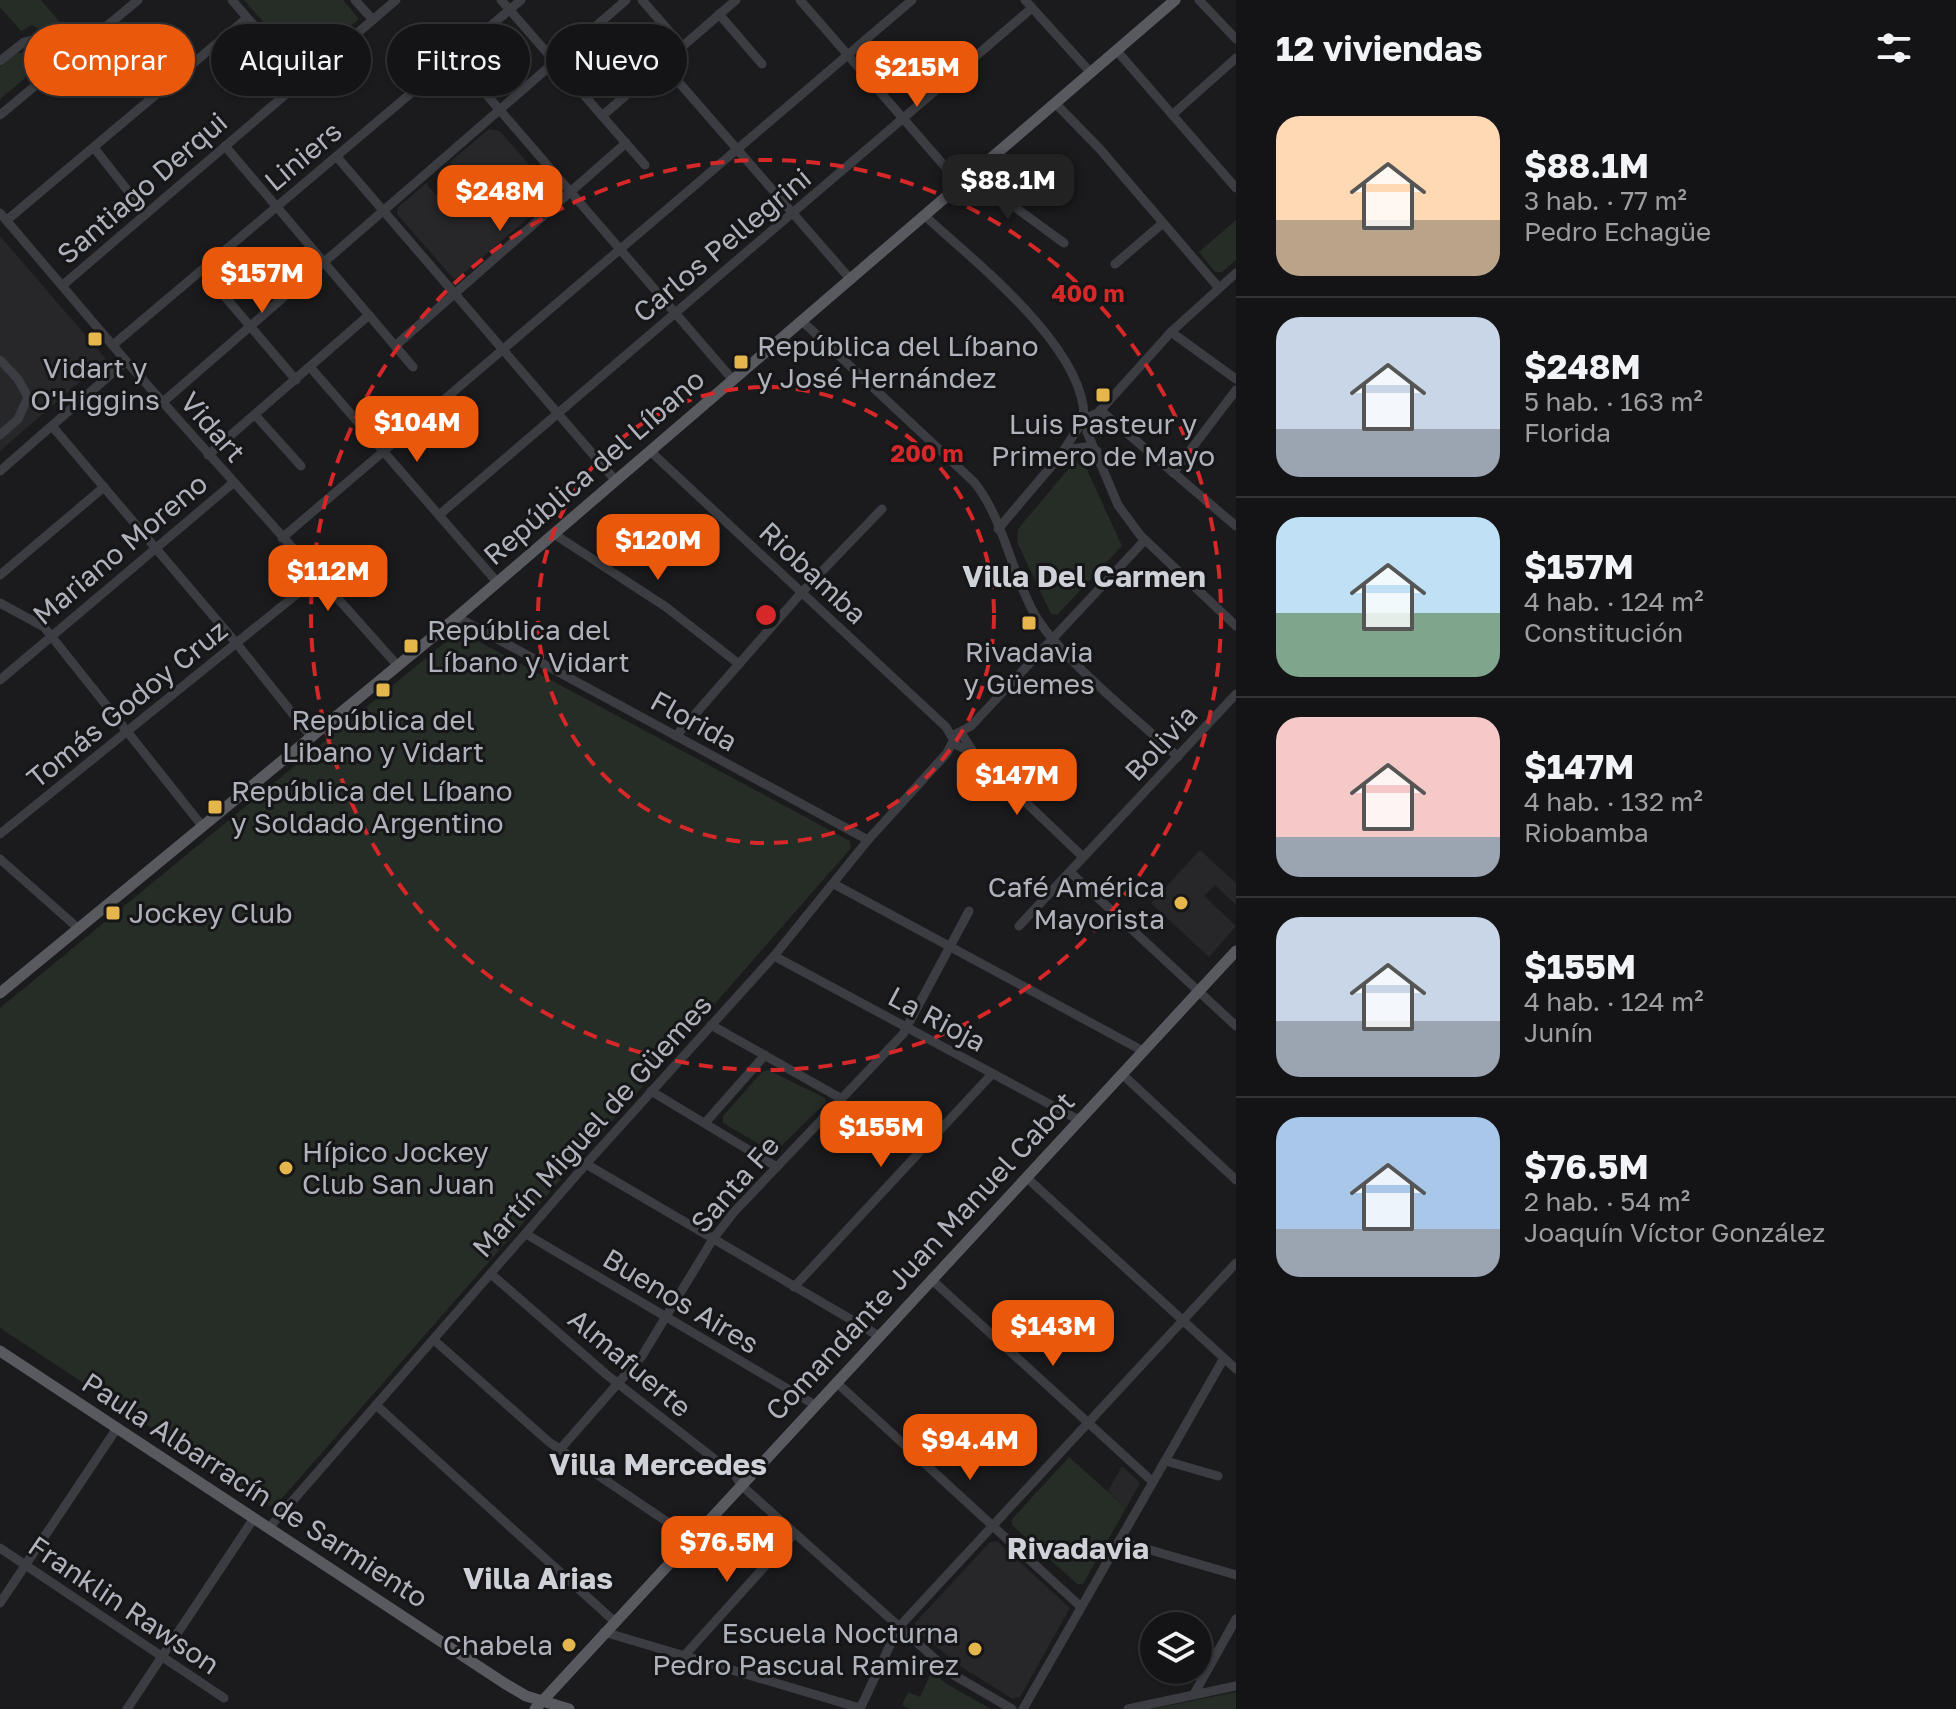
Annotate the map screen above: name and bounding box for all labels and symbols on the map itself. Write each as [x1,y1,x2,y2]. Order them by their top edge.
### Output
pin: $215M [861,41,973,109]
street label: Santiago Derqui [50,105,233,270]
street label: Liniers [258,114,348,197]
pin: $88.1M [943,154,1073,222]
street label: Carlos Pellegrini [626,161,817,328]
pin: $248M [444,165,556,233]
pin: $157M [206,247,318,315]
text: 400 m [1051,278,1125,307]
place label: República del Líbano y José Hernández [757,329,1038,394]
marker: Vidart y O'Higgins [86,330,104,348]
place label: Vidart y O'Higgins [30,351,160,416]
marker: República del Líbano y José Hernández [732,353,750,371]
street label: República del Líbano [477,362,711,571]
street label: Vidart [174,385,253,468]
marker: Luis Pasteur y Primero de Mayo [1094,386,1112,404]
pin: $104M [361,396,473,464]
place label: Luis Pasteur y Primero de Mayo [991,407,1215,472]
text: 200 m [891,438,963,467]
street label: Mariano Moreno [26,466,213,631]
pin: $120M [602,514,714,582]
street label: Riobamba [753,515,874,630]
pin: $112M [272,545,384,613]
district label: Villa Del Carmen [962,558,1206,594]
centre of rings [752,601,780,629]
street label: Tomás Godoy Cruz [20,613,233,794]
place label: República del Líbano y Vidart [427,613,630,678]
marker: Rivadavia y Güemes [1020,614,1038,632]
place label: Rivadavia y Güemes [963,635,1095,700]
marker: República del Líbano y Vidart [402,637,420,655]
marker: República del Libano y Vidart [374,681,392,699]
street label: Florida [645,683,743,758]
street label: Bolivia [1118,698,1204,787]
place label: República del Libano y Vidart [282,703,484,768]
pin: $147M [961,749,1073,817]
place label: República del Líbano y Soldado Argentino [231,774,512,839]
marker: República del Líbano y Soldado Argentino [206,798,224,816]
place label: Café América Mayorista [988,870,1165,935]
marker: Café América Mayorista [1172,894,1190,912]
place label: Jockey Club [129,896,292,929]
marker: Jockey Club [104,904,122,922]
street label: La Rioja [883,979,992,1058]
street label: Martín Miguel de Güemes [465,988,718,1264]
street label: Comandante Juan Manuel Cabot [759,1085,1081,1427]
pin: $155M [825,1101,937,1169]
street label: Santa Fe [684,1129,786,1239]
place label: Hípico Jockey Club San Juan [302,1135,495,1200]
marker: Hípico Jockey Club San Juan [277,1159,295,1177]
street label: Buenos Aires [597,1241,765,1360]
pin: $143M [997,1300,1109,1368]
street label: Almafuerte [562,1302,698,1423]
street label: Paula Albarracín de Sarmiento [76,1365,434,1614]
pin: $94.4M [905,1414,1035,1482]
district label: Villa Mercedes [549,1446,767,1482]
pin: $76.5M [662,1516,792,1584]
street label: Franklin Rawson [23,1529,226,1681]
district label: Rivadavia [1007,1530,1149,1566]
district label: Villa Arias [463,1560,613,1596]
place label: Escuela Nocturna Pedro Pascual Ramirez [652,1616,959,1681]
place label: Chabela [443,1628,553,1661]
marker: Chabela [560,1636,578,1654]
marker: Escuela Nocturna Pedro Pascual Ramirez [966,1640,984,1658]

